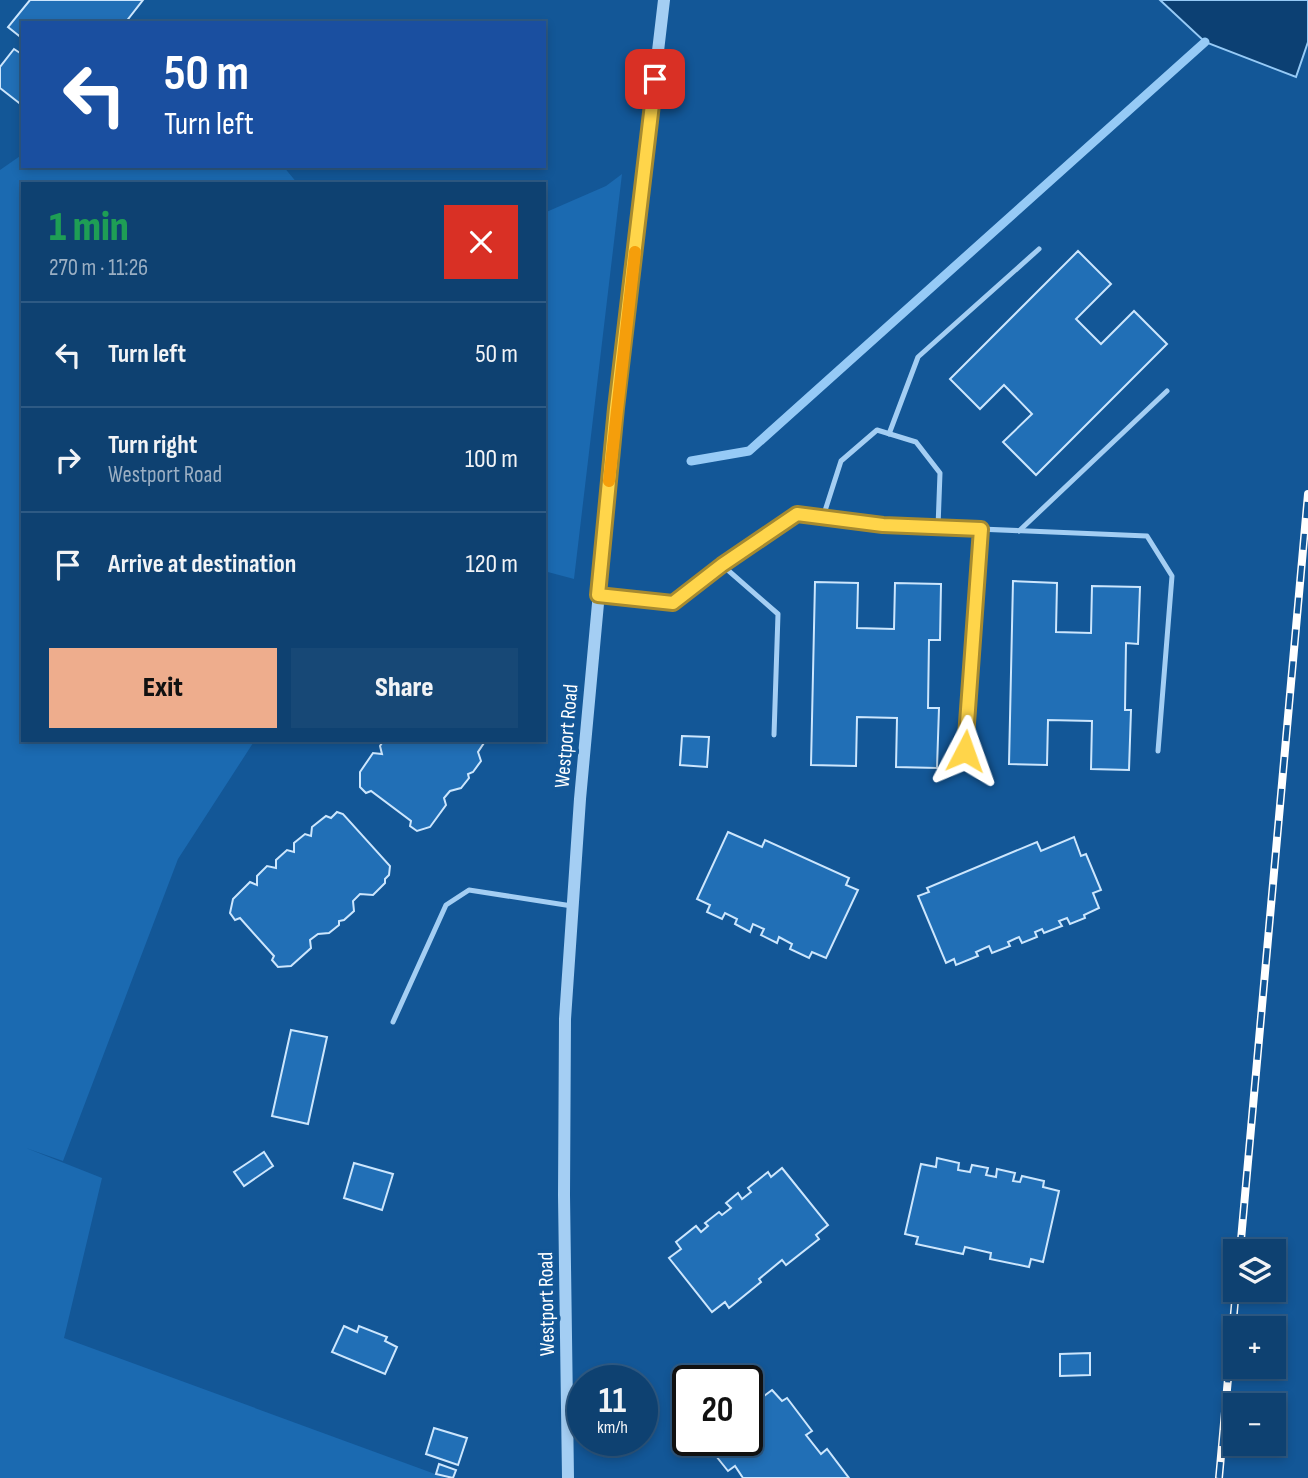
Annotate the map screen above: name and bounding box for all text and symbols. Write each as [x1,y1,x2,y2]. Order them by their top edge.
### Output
text: 50 m [164,45,249,104]
icon: left [49,49,140,140]
pin [625,49,685,109]
icon: arrive [636,60,674,98]
text: Turn left [164,105,254,144]
text: 1 min [49,202,129,253]
button: close [444,205,518,279]
text: 270 m · 11:26 [49,254,148,282]
icon: left [49,336,87,374]
text: Turn left [108,339,186,370]
text: 50 m [475,339,518,370]
text: Turn right [108,430,197,461]
icon: right [49,441,87,479]
text: 100 m [465,444,518,475]
text: Westport Road [108,461,222,489]
icon: arrive [49,546,87,584]
text: Arrive at destination [108,549,296,580]
text: 120 m [465,549,518,580]
button: Exit [49,648,277,728]
button: Share [291,648,518,728]
street label: Westport Road [550,683,583,789]
position arrow [928,714,1002,788]
map controls [1223,1239,1286,1456]
button: layers [1223,1239,1286,1302]
street label: Westport Road [533,1252,560,1356]
button: + [1223,1316,1286,1379]
speed limit sign: 20 [672,1365,763,1456]
text: 11 [599,1380,626,1423]
button: − [1223,1393,1286,1456]
text: km/h [597,1417,628,1438]

